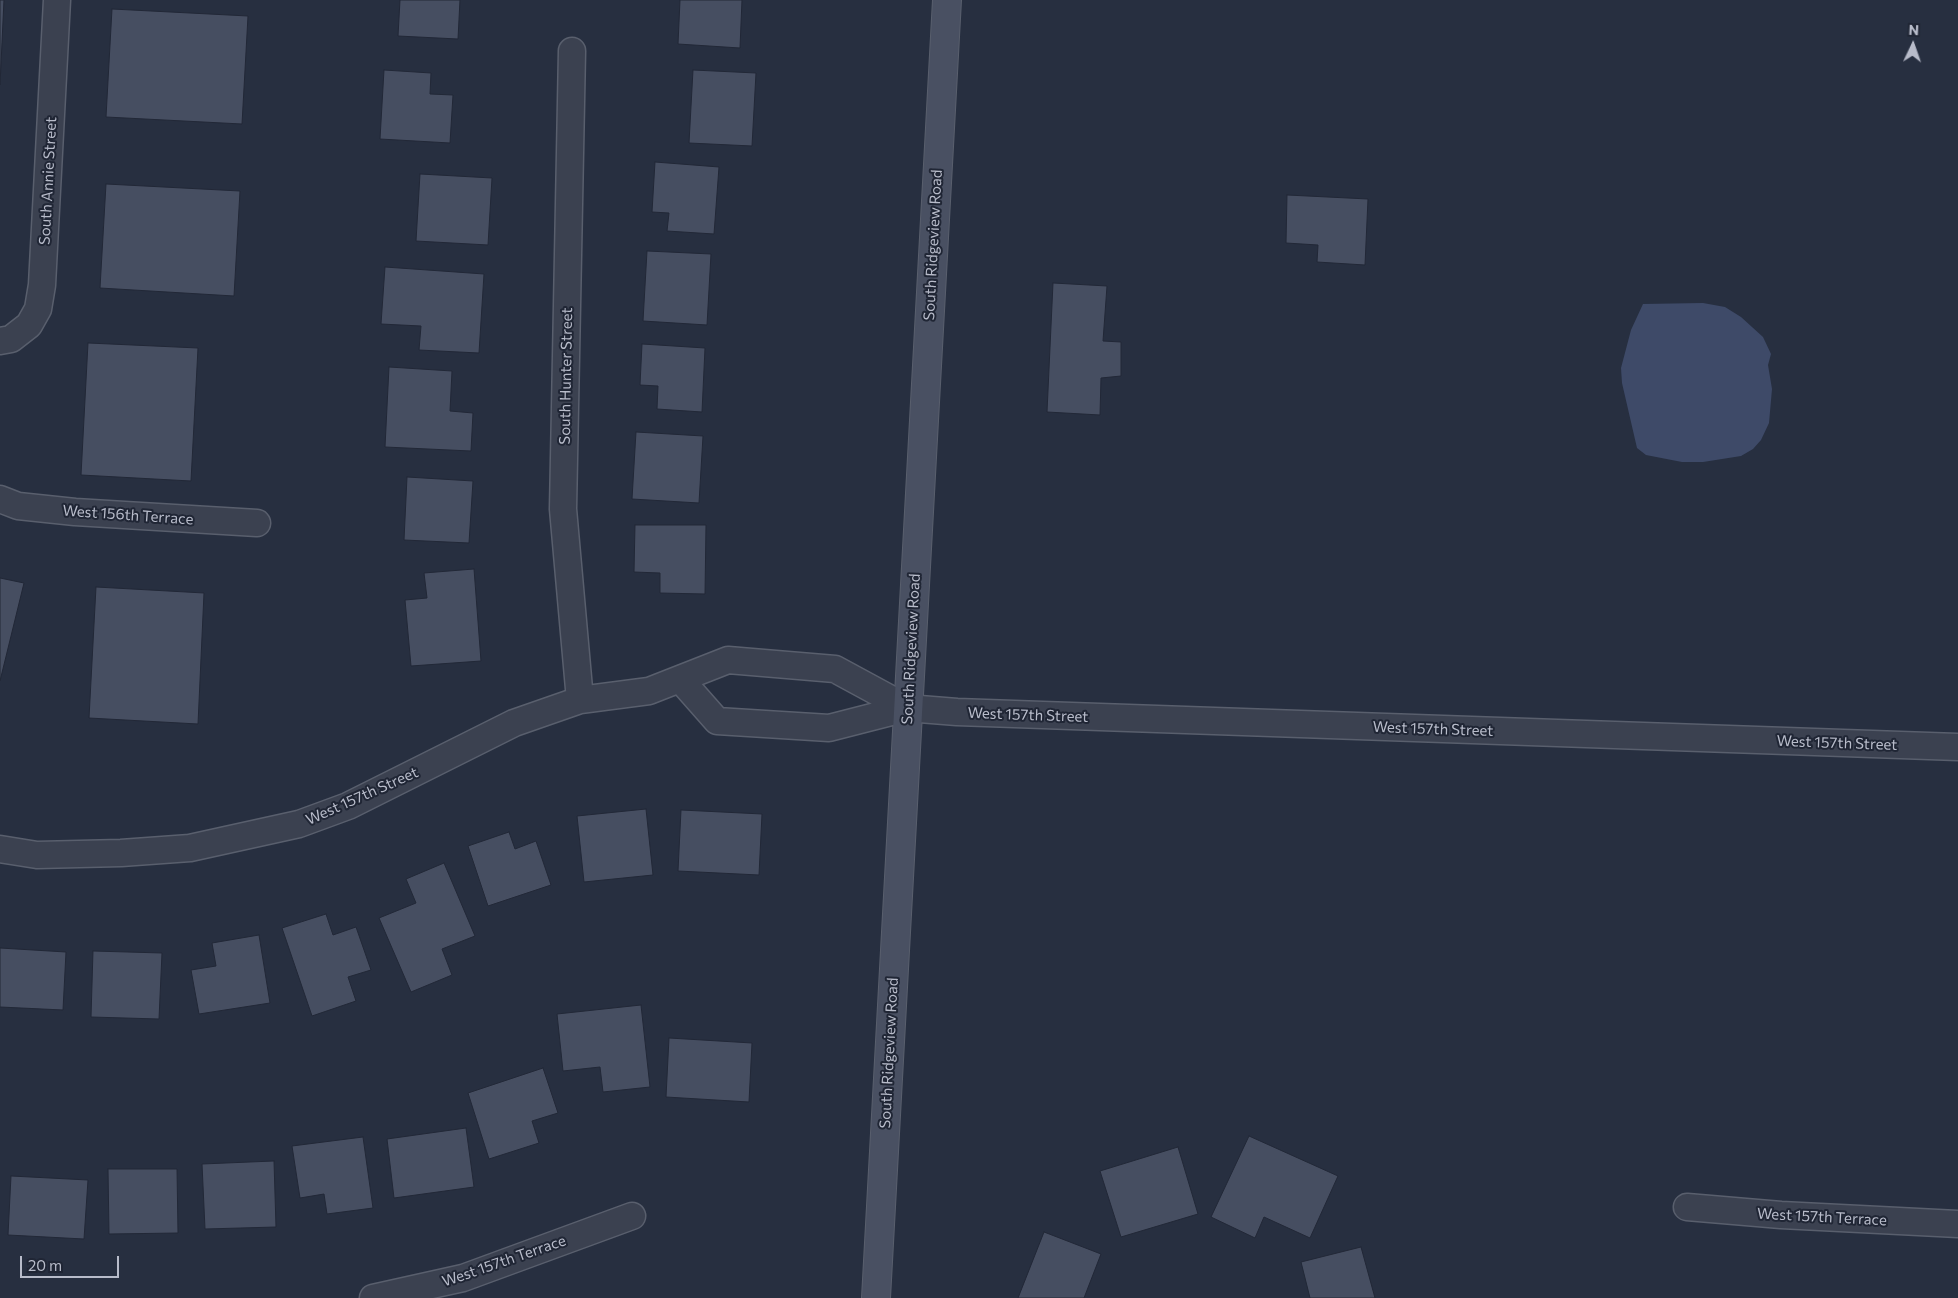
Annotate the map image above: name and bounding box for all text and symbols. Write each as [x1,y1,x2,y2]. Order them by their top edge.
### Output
north arrow [1888,20,1938,70]
text: N [1908,21,1919,38]
street label: South Annie Street [36,116,60,246]
street label: South Ridgeview Road [920,169,946,321]
street label: South Hunter Street [556,307,576,445]
street label: West 156th Terrace [62,501,194,529]
street label: South Ridgeview Road [898,573,924,725]
street label: West 157th Street [967,704,1089,726]
street label: West 157th Street [1372,718,1494,740]
street label: West 157th Street [1776,732,1898,754]
street label: West 157th Street [303,763,421,829]
street label: South Ridgeview Road [876,977,902,1129]
street label: West 157th Terrace [1757,1205,1887,1229]
street label: West 157th Terrace [440,1231,568,1291]
scale bar [22,1246,121,1278]
text: 20 m [28,1256,62,1274]

